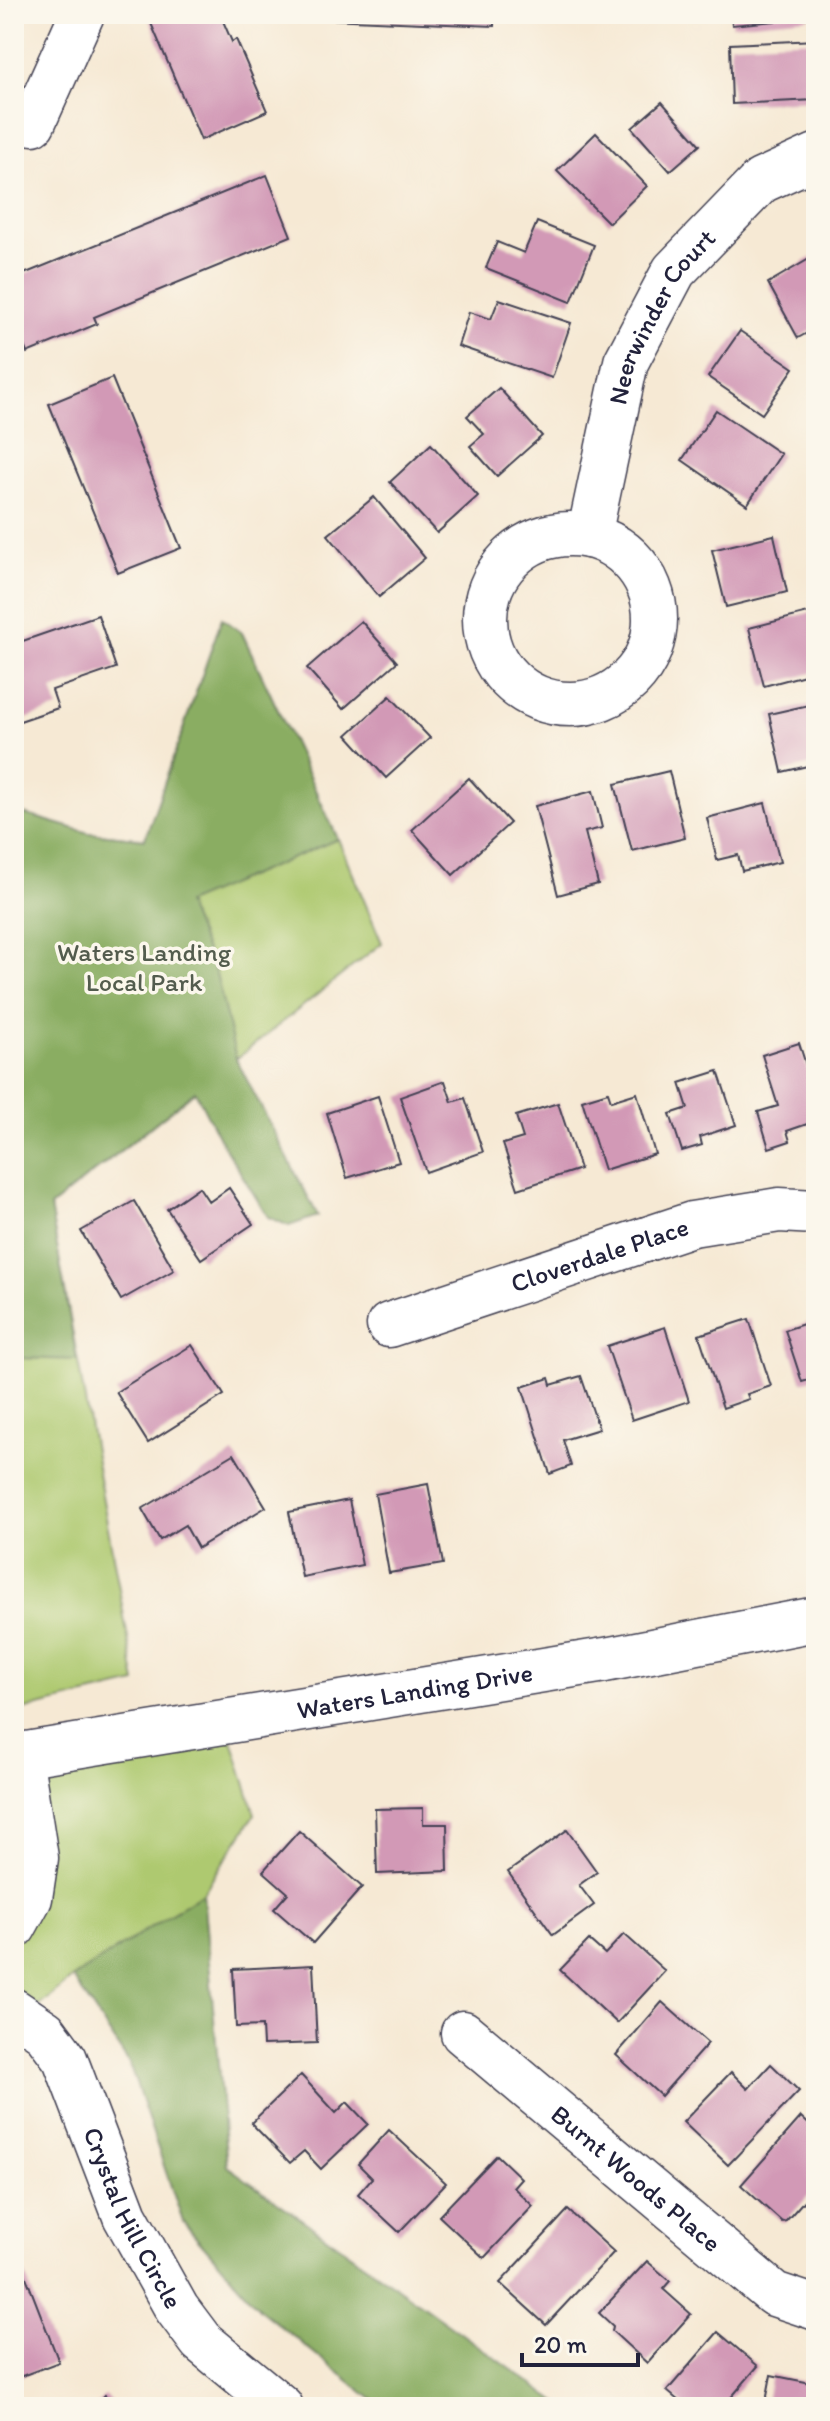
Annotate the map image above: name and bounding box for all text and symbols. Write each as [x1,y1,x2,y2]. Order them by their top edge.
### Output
street label: Neerwinder Court [601,222,722,408]
park label: Waters Landing Local Park [57,936,232,998]
street label: Cloverdale Place [507,1210,693,1299]
street label: Waters Landing Drive [295,1656,535,1726]
street label: Burnt Woods Place [545,2098,728,2259]
street label: Crystal Hill Circle [77,2123,190,2314]
scale bar [522,2317,638,2367]
text: 20 m [534,2330,587,2359]

